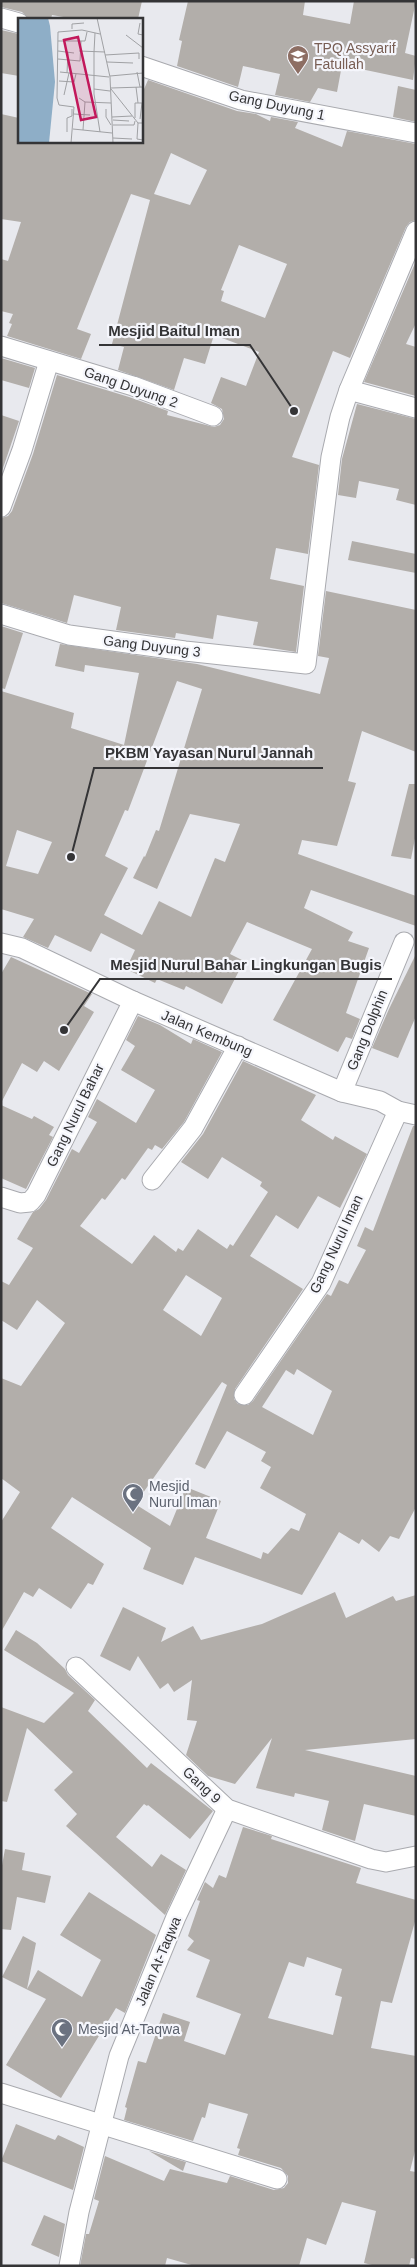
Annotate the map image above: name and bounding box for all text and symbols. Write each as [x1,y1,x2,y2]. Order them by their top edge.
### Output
inset map [18,18,142,142]
place label: TPQ Assyarif Fatullah [314,40,396,72]
school or university icon: TPQ Assyarif Fatullah [286,44,310,75]
street label: Gang Duyung 1 [227,87,327,123]
callout: Mesjid Baitul Iman [99,315,250,345]
text: Mesjid Baitul Iman [108,322,240,339]
street label: Gang Duyung 2 [82,363,180,411]
street label: Gang Duyung 3 [102,632,202,660]
callout: PKBM Yayasan Nurul Jannah [94,738,323,768]
text: PKBM Yayasan Nurul Jannah [105,744,313,761]
callout: Mesjid Nurul Bahar Lingkungan Bugis [100,949,392,979]
text: Mesjid Nurul Bahar Lingkungan Bugis [110,956,382,973]
street label: Gang Dolphin [344,987,390,1073]
street label: Jalan Kembung [159,1007,255,1059]
street label: Gang Nurul Bahar [43,1060,107,1169]
street label: Gang Nurul Iman [306,1192,366,1296]
place label: Mesjid Nurul Iman [149,1478,217,1510]
mosque icon: Mesjid Nurul Iman [121,1482,145,1513]
street label: Gang 9 [180,1763,224,1807]
street label: Jalan At-Taqwa [132,1914,184,2008]
mosque icon: Mesjid At-Taqwa [50,2017,74,2048]
place label: Mesjid At-Taqwa [78,2021,180,2037]

